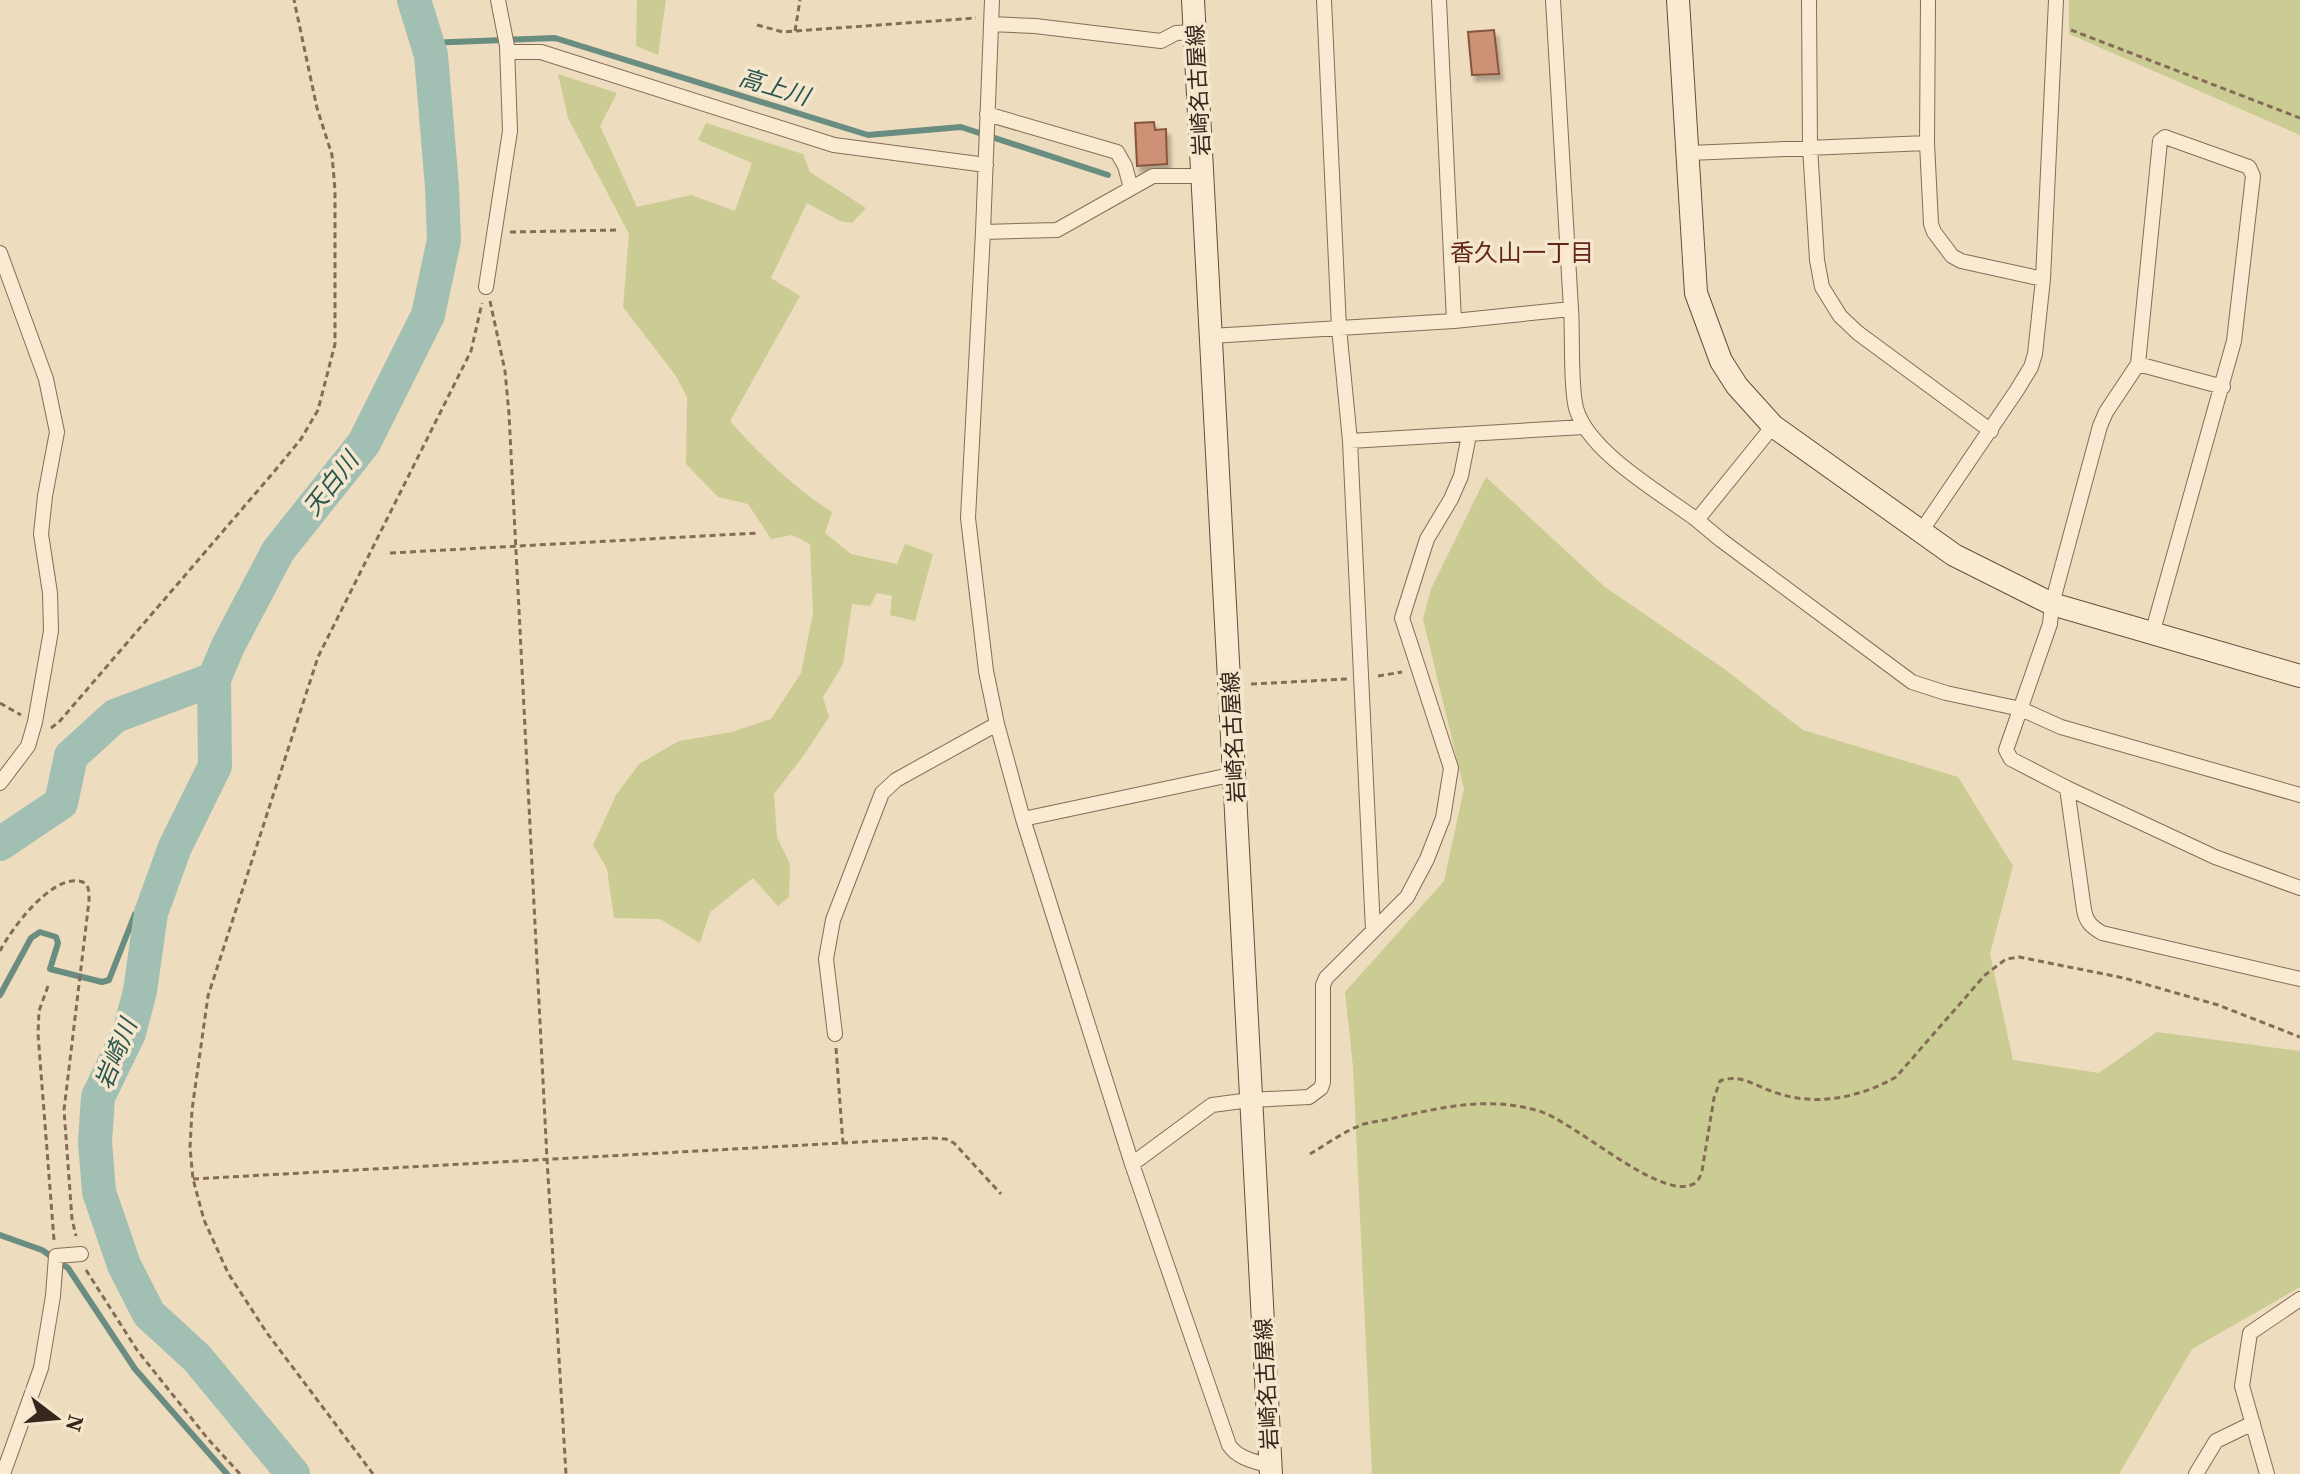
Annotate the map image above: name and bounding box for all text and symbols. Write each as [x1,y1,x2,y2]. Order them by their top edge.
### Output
street label: 岩崎名古屋線 [1180,23,1216,157]
water label: 高上川 [735,60,816,114]
district label: 香久山一丁目 [1450,236,1594,269]
water label: 天白川 [295,443,368,522]
street label: 岩崎名古屋線 [1215,670,1251,804]
water label: 岩崎川 [87,1011,145,1093]
street label: 岩崎名古屋線 [1248,1317,1284,1451]
north arrow [16,1378,96,1458]
text: N [59,1412,92,1435]

